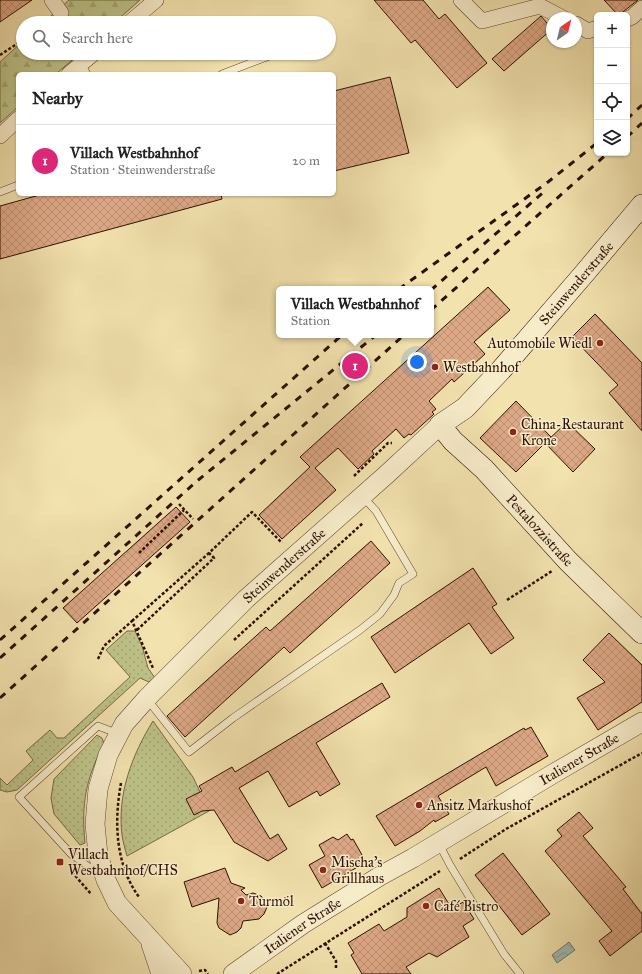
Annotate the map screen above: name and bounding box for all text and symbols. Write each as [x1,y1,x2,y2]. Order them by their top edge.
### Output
north arrow [546,12,582,48]
map controls [594,12,630,156]
button: + [594,12,630,48]
search box [16,16,336,60]
icon: search [30,27,52,49]
text: Search here [62,29,133,47]
button: − [594,48,630,84]
button: locate [594,84,630,120]
text: Nearby [32,88,83,109]
button: layers [594,120,630,156]
text: Villach Westbahnhof [70,144,199,162]
text: 1 [42,153,48,169]
text: 20 m [292,153,320,169]
text: Station · Steinwenderstraße [70,162,215,178]
street label: Steinwenderstraße [536,238,617,329]
popup [276,286,434,338]
text: Villach Westbahnhof [291,295,419,313]
text: Station [291,313,330,329]
place label: Automobile Wiedl [486,335,592,352]
marker: Automobile Wiedl [595,338,605,348]
pin: 1 [342,351,368,381]
your location [407,352,427,372]
place label: Westbahnhof [443,359,522,376]
marker: Westbahnhof [430,362,440,372]
place label: China-Restaurant Krone [521,416,624,449]
marker: China-Restaurant Krone [508,427,518,437]
street label: Pestalozzistraße [502,491,577,570]
street label: Steinwenderstraße [239,524,329,607]
street label: Italiener Straße [537,729,622,789]
place label: Ansitz Markushof [426,797,534,814]
marker: Ansitz Markushof [414,800,424,810]
place label: Villach Westbahnhof/CHS [67,846,178,879]
place label: Mischa's Grillhaus [331,854,384,887]
marker: Villach Westbahnhof/CHS [55,857,65,867]
marker: Mischa's Grillhaus [318,865,328,875]
place label: Turmöl [249,893,294,910]
street label: Italiener Straße [261,894,345,958]
marker: Turmöl [236,896,246,906]
place label: Café Bistro [434,898,498,915]
marker: Café Bistro [421,901,431,911]

